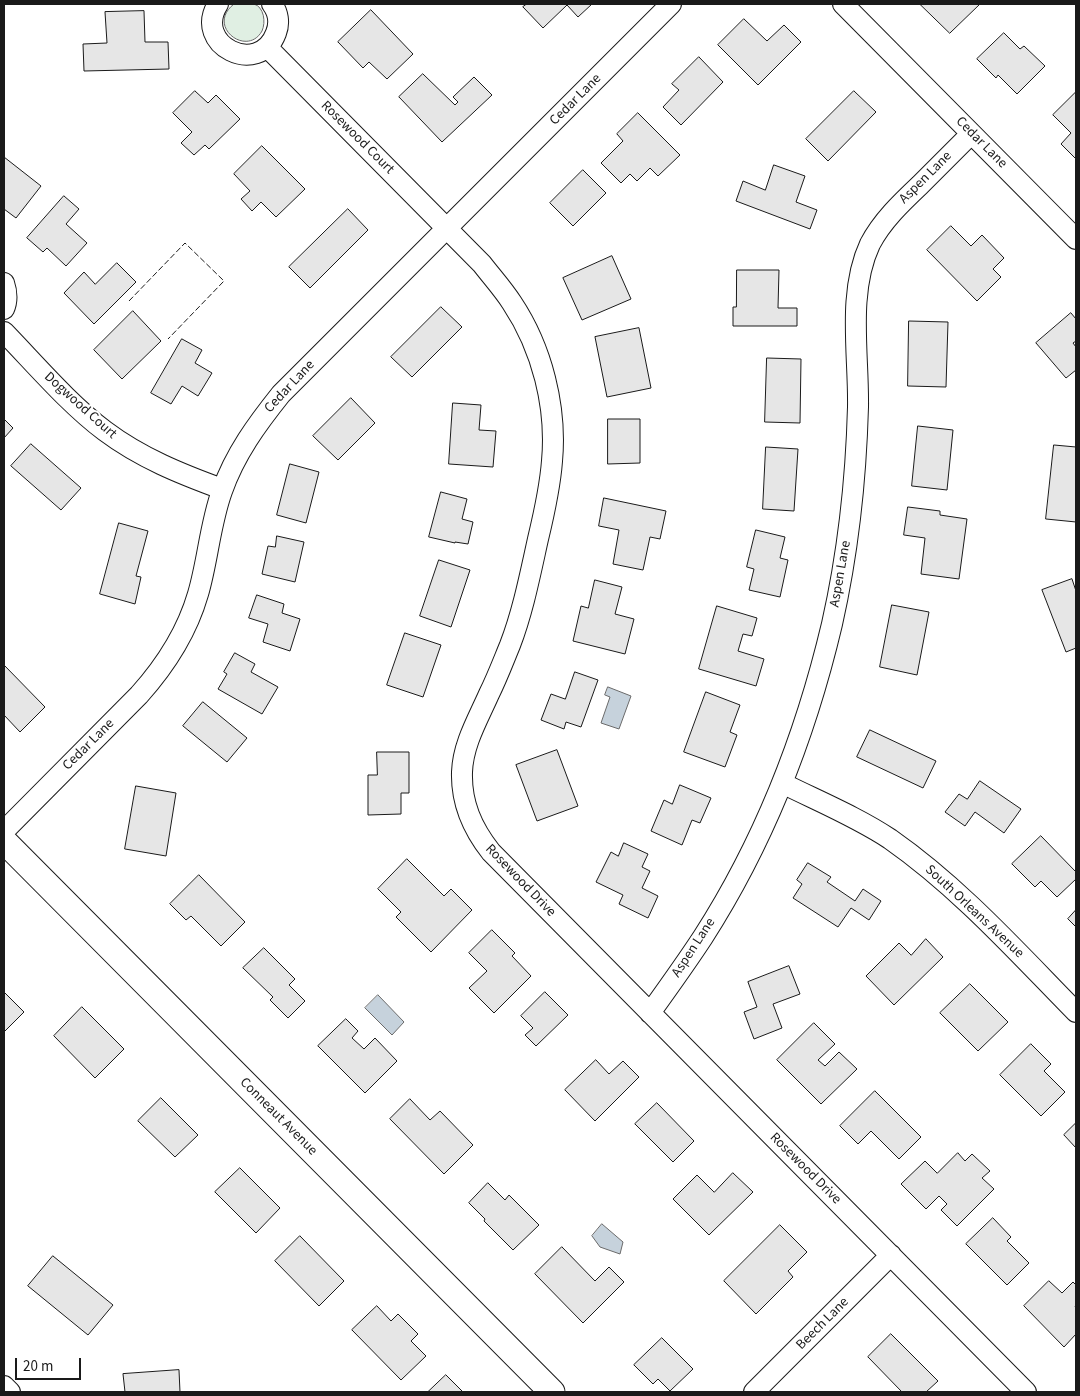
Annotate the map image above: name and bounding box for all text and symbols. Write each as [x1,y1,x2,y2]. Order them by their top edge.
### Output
street label: Cedar Lane [547,71,605,129]
street label: Rosewood Court [317,98,397,178]
street label: Cedar Lane [952,114,1010,172]
street label: Aspen Lane [896,148,956,208]
street label: Cedar Lane [261,357,319,417]
street label: Dogwood Court [40,369,120,443]
street label: Aspen Lane [827,539,855,609]
street label: Cedar Lane [60,716,118,774]
street label: Rosewood Drive [481,841,559,921]
street label: South Orleans Avenue [921,862,1027,962]
street label: Aspen Lane [669,915,719,981]
street label: Conneaut Avenue [236,1075,320,1159]
street label: Rosewood Drive [766,1130,844,1208]
street label: Beech Lane [793,1294,853,1354]
scale bar [18,1348,84,1380]
text: 20 m [23,1356,53,1377]

